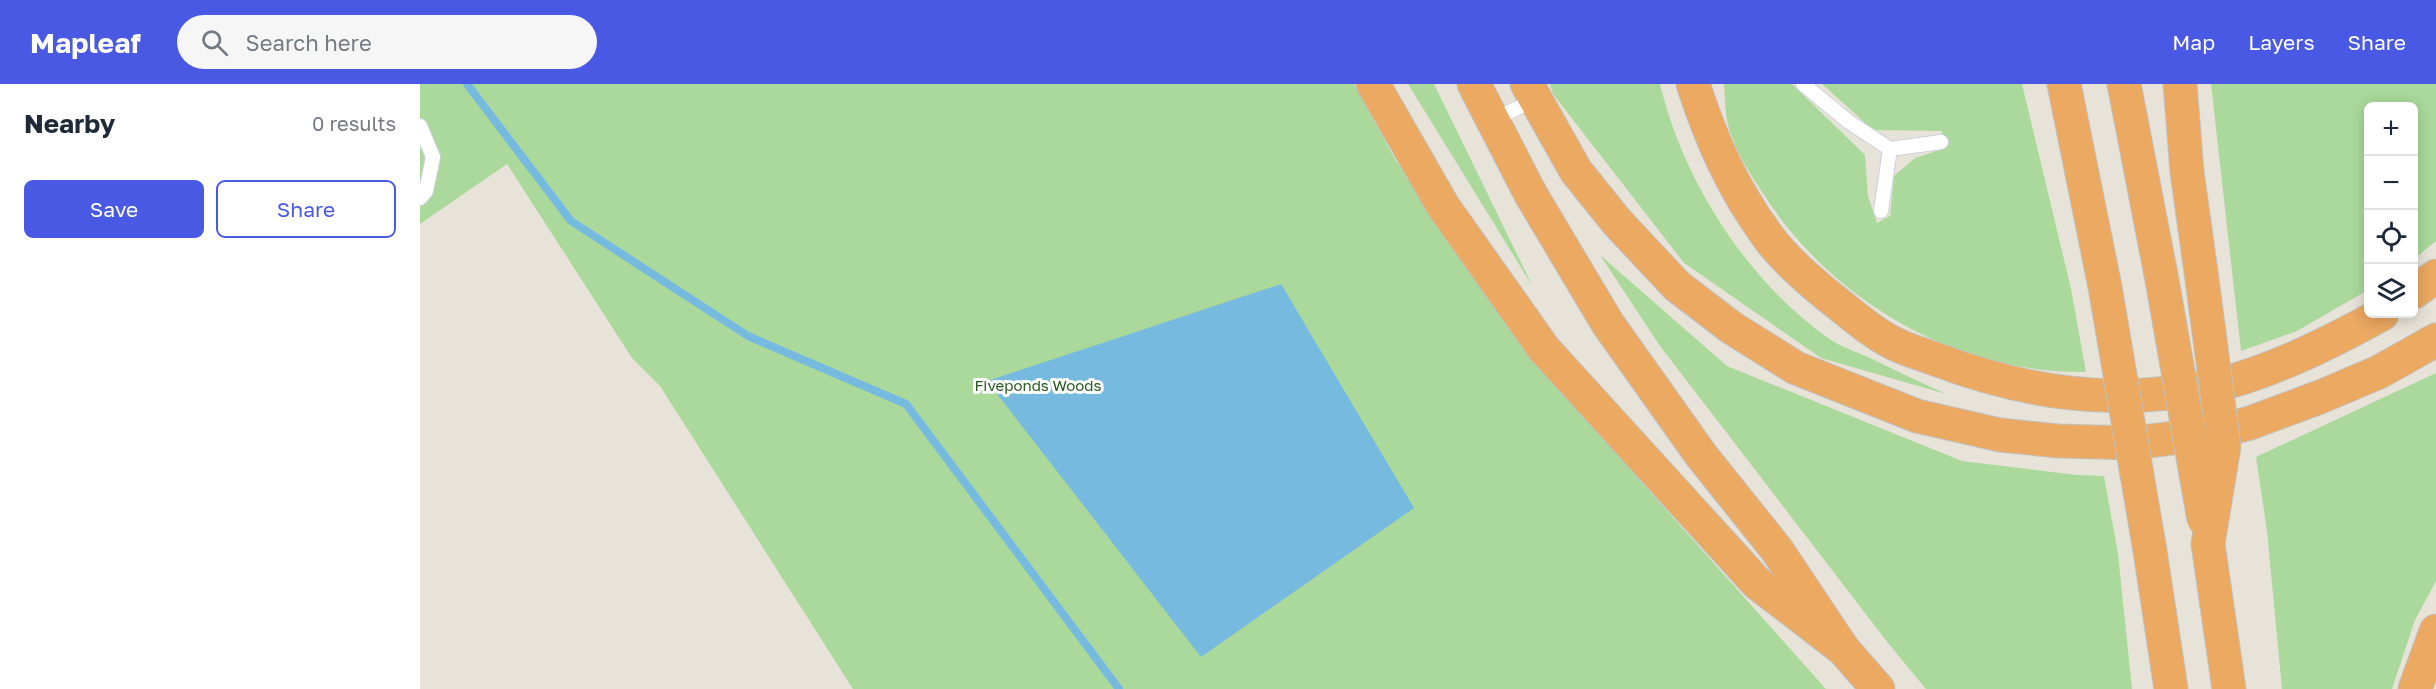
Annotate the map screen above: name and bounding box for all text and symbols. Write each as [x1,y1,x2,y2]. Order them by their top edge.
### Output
search box [177,15,597,69]
text: Mapleaf [30,26,141,59]
icon: search [198,26,231,59]
text: Search here [246,29,372,56]
text: Map [2172,29,2215,55]
text: Layers [2248,29,2315,55]
text: Share [2348,29,2406,55]
map controls [2364,102,2418,318]
button: + [2364,102,2418,156]
text: Nearby [24,108,115,139]
text: 0 results [312,111,396,135]
button: − [2364,156,2418,210]
button: Save [24,180,204,238]
button: Share [216,180,396,238]
button: locate [2364,210,2418,264]
button: layers [2364,264,2418,318]
park label: Fiveponds Woods [974,376,1102,394]

